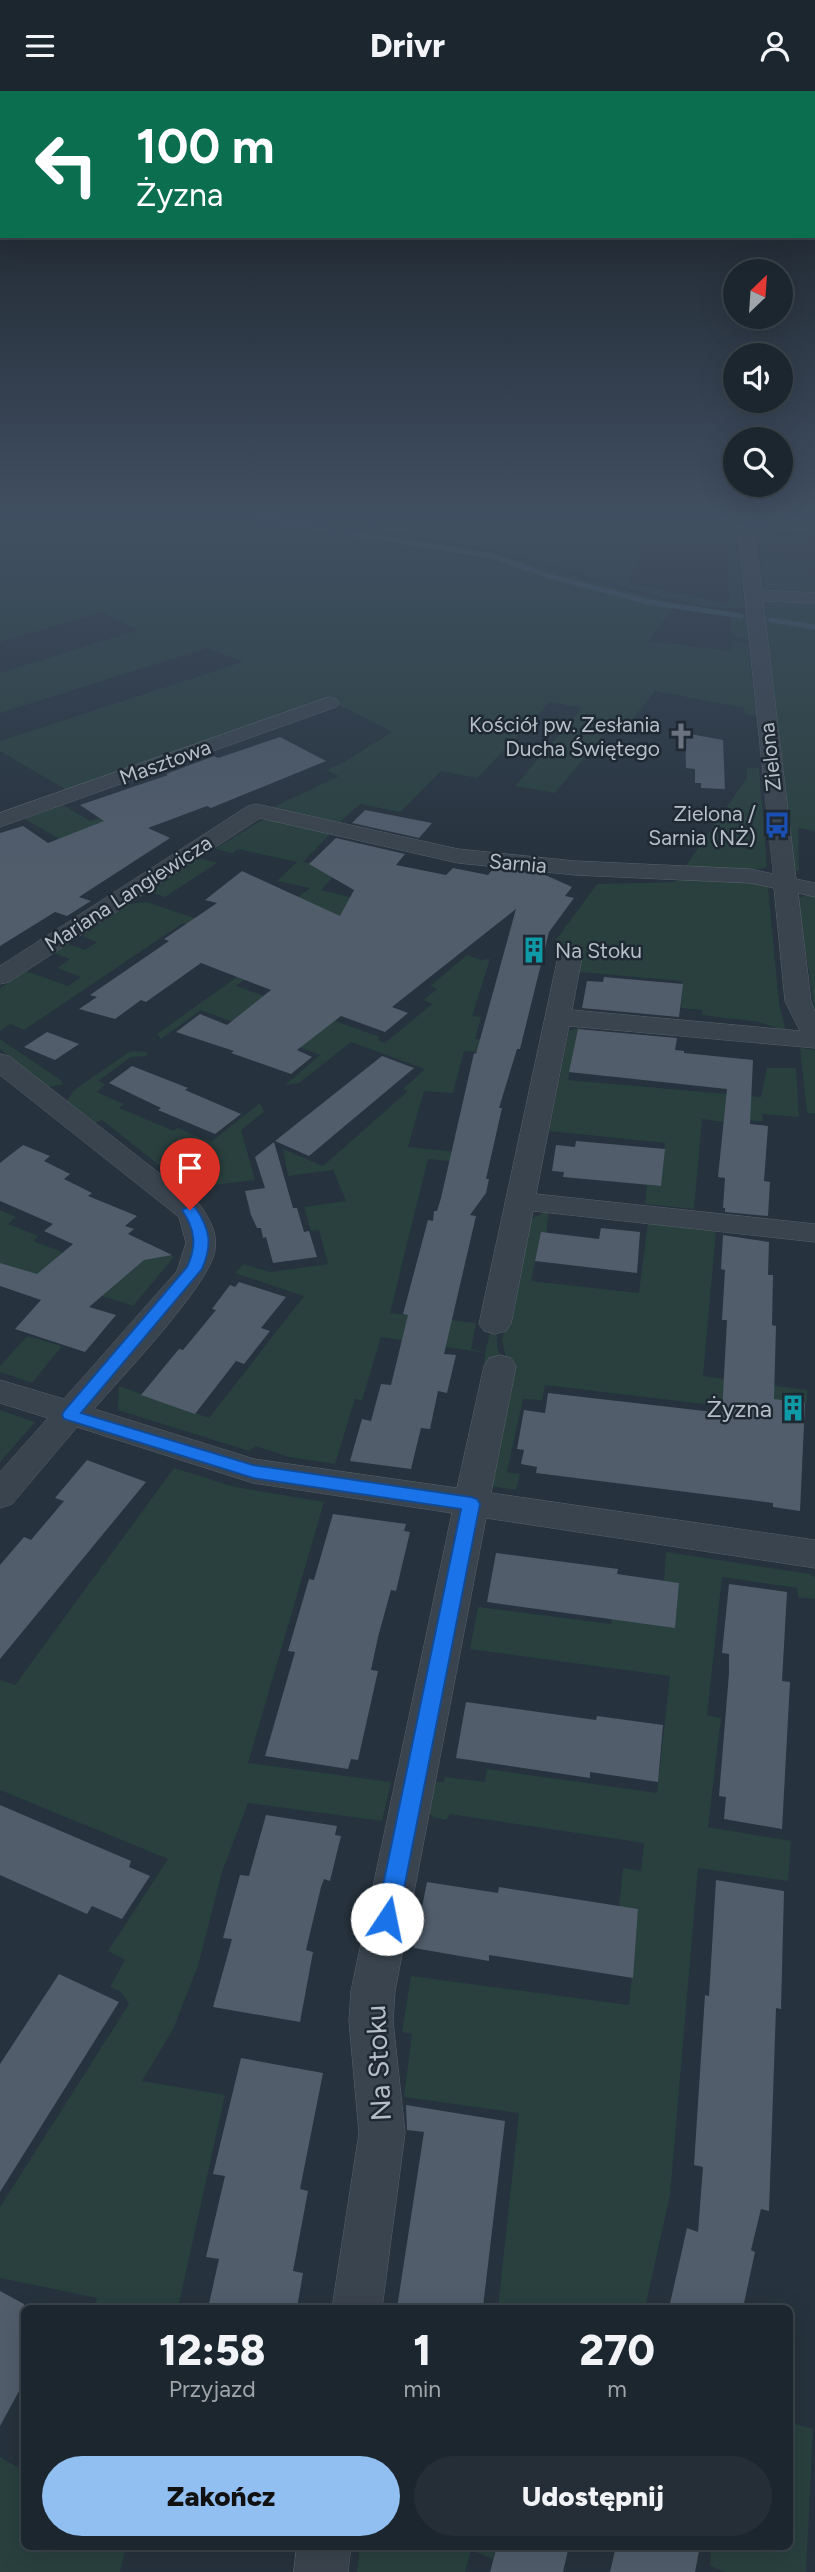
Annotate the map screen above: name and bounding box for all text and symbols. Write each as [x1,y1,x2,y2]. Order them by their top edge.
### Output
icon: menu [21,27,59,65]
text: Drivr [370,27,445,65]
icon: person [756,27,794,65]
text: 100 m [136,116,275,175]
icon: left [21,119,112,210]
text: Żyzna [136,176,223,214]
north arrow [723,259,793,329]
map controls [723,259,793,497]
button: sound [723,343,793,413]
button: search [723,427,793,497]
place label: Kościół pw. Zesłania Ducha Świętego [469,712,660,761]
church icon: Kościół pw. Zesłania Ducha Świętego [666,721,696,751]
street label: Zielona [754,721,786,793]
street label: Masztowa [116,734,214,790]
place label: Zielona / Sarnia (NŻ) [648,801,756,850]
bus stop icon: Zielona / Sarnia (NŻ) [762,810,792,840]
street label: Mariana Langiewicza [40,830,216,956]
street label: Sarnia [488,848,548,878]
building icon: Na Stoku [519,935,549,965]
place label: Na Stoku [555,938,642,963]
pin [160,1138,220,1210]
icon: arrive [171,1149,209,1187]
building icon: Żyzna [778,1393,808,1423]
place label: Żyzna [707,1394,772,1423]
position arrow [350,1882,424,1956]
street label: Na Stoku [358,2004,398,2122]
text: 12:58 [159,2325,265,2376]
text: 1 [413,2325,431,2376]
text: 270 [579,2325,655,2376]
text: Przyjazd [169,2375,256,2403]
text: min [403,2375,441,2403]
text: m [607,2375,627,2403]
button: Zakończ [42,2456,400,2536]
button: Udostępnij [414,2456,772,2536]

